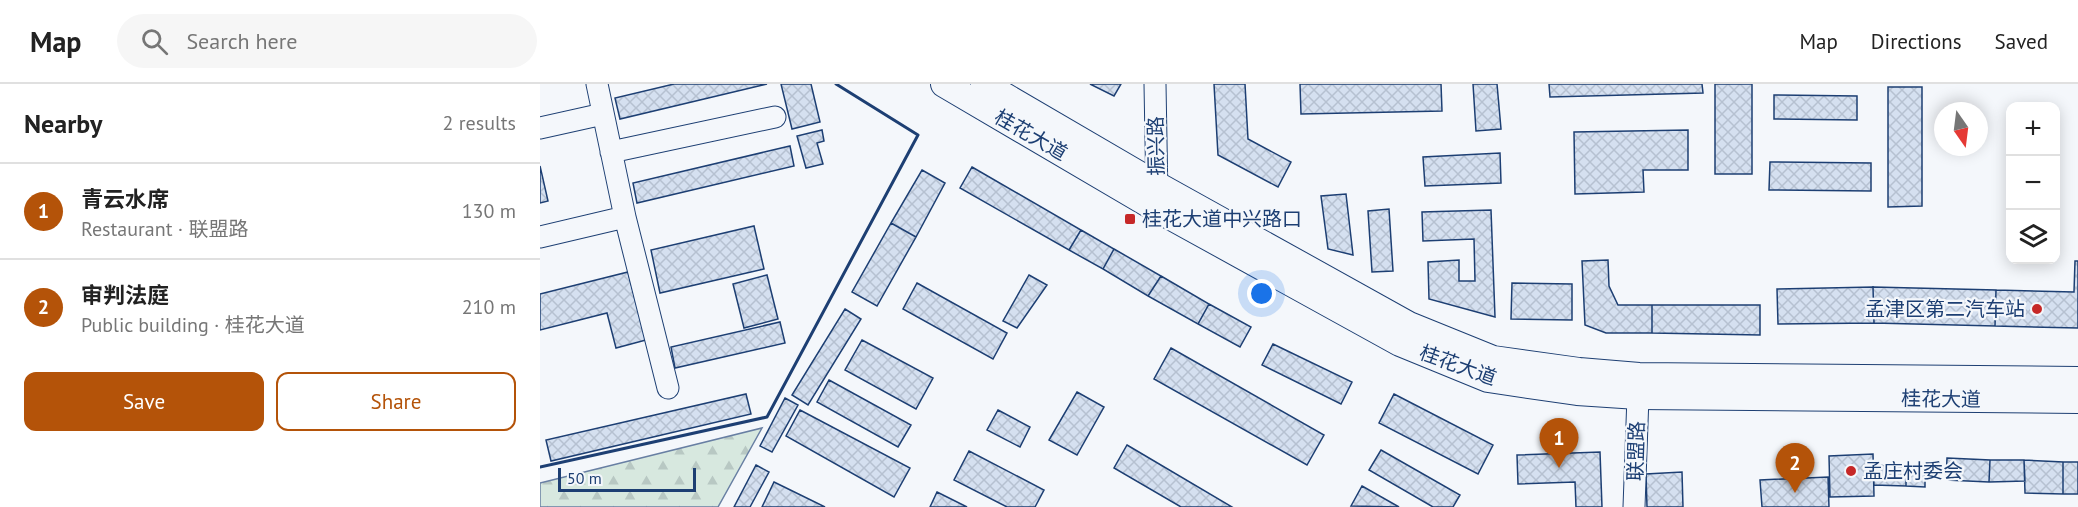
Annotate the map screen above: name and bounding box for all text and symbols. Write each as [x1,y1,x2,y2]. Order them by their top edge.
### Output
search box [117,14,537,68]
text: Map [30,23,81,60]
icon: search [138,25,171,58]
text: Search here [186,27,297,55]
text: Map [1799,28,1838,55]
text: Directions [1871,28,1962,55]
text: Saved [1995,28,2048,55]
north arrow [1934,102,1988,156]
map controls [2006,102,2060,264]
button: + [2006,102,2060,156]
street label: 桂花大道 [990,104,1072,166]
text: Nearby [24,107,102,140]
text: 2 results [443,110,516,136]
street label: 振兴路 [1142,116,1170,176]
button: − [2006,156,2060,210]
text: 青云水席 [81,185,169,213]
text: 1 [38,198,49,224]
text: 130 m [462,198,516,224]
place label: 桂花大道中兴路口 [1142,206,1302,232]
button: layers [2006,210,2060,264]
marker: 桂花大道中兴路口 [1123,212,1137,226]
text: Restaurant · 联盟路 [81,216,248,242]
your location [1247,279,1276,308]
text: 审判法庭 [81,281,169,309]
text: 2 [38,294,49,320]
text: 210 m [462,294,516,320]
place label: 孟津区第二汽车站 [1865,296,2025,322]
marker: 孟津区第二汽车站 [2030,302,2044,316]
text: Public building · 桂花大道 [81,312,305,338]
street label: 桂花大道 [1416,339,1500,391]
button: Save [24,372,264,431]
button: Share [276,372,516,431]
street label: 桂花大道 [1901,385,1981,413]
pin: 1 [1540,418,1578,468]
street label: 联盟路 [1622,421,1650,481]
pin: 2 [1776,444,1814,493]
place label: 孟庄村委会 [1863,458,1963,484]
marker: 孟庄村委会 [1844,464,1858,478]
scale bar [558,465,696,492]
text: 50 m [567,468,602,488]

